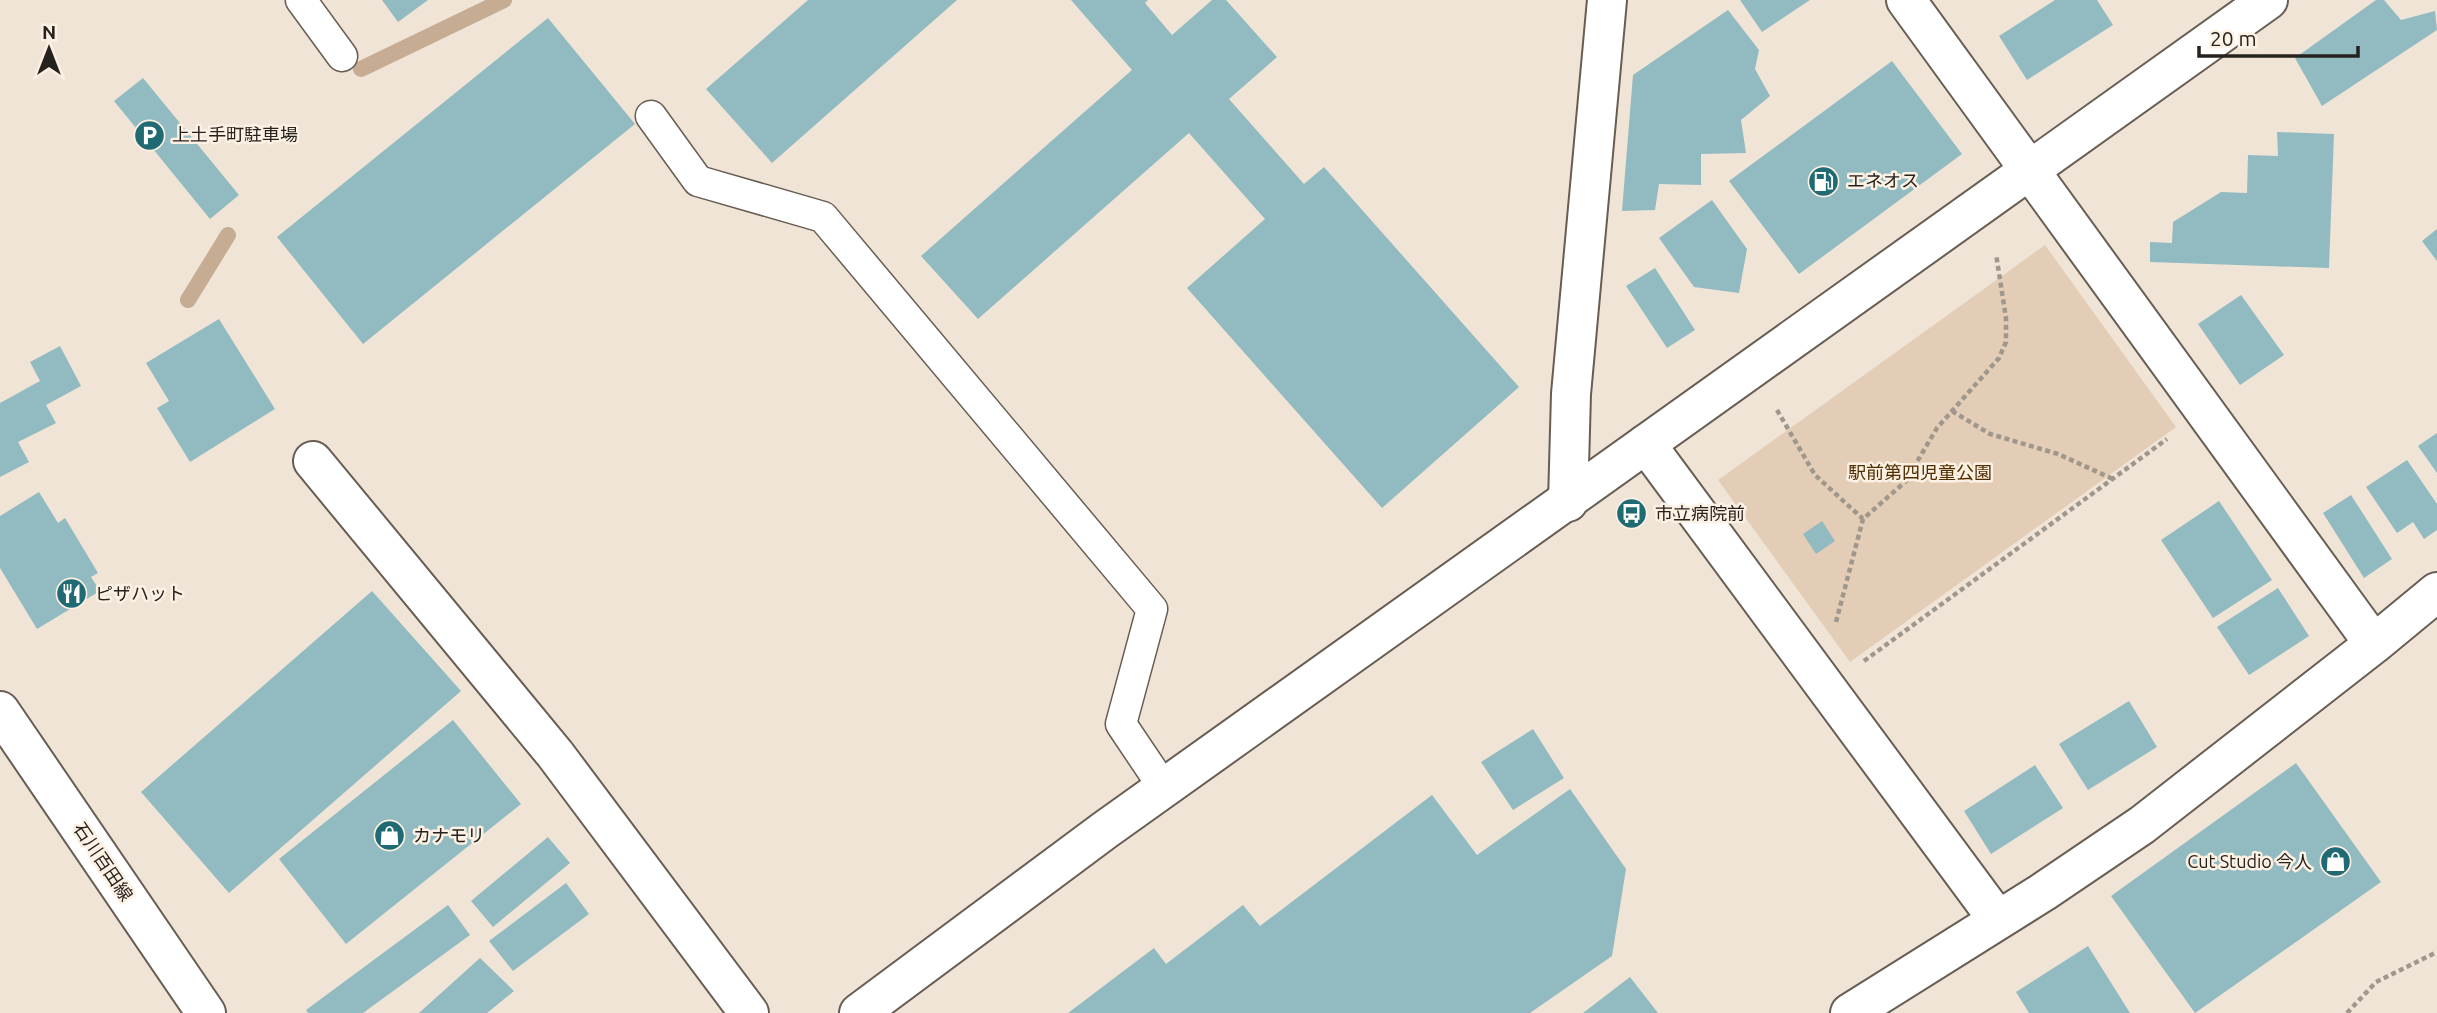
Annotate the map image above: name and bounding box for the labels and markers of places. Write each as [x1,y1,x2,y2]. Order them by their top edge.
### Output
parking icon: 上土手町駐車場 [132,118,166,152]
place label: 上土手町駐車場 [172,124,298,144]
fuel station icon: エネオス [1807,164,1841,198]
place label: エネオス [1847,170,1919,190]
bus stop icon: 市立病院前 [1615,497,1649,531]
place label: 市立病院前 [1655,503,1745,523]
restaurant icon: ピザハット [55,577,89,611]
place label: ピザハット [95,583,185,603]
shop icon: カナモリ [373,819,407,853]
place label: カナモリ [413,825,485,845]
shop icon: Cut Studio 今人 [2318,845,2352,879]
place label: Cut Studio 今人 [2187,851,2312,871]

